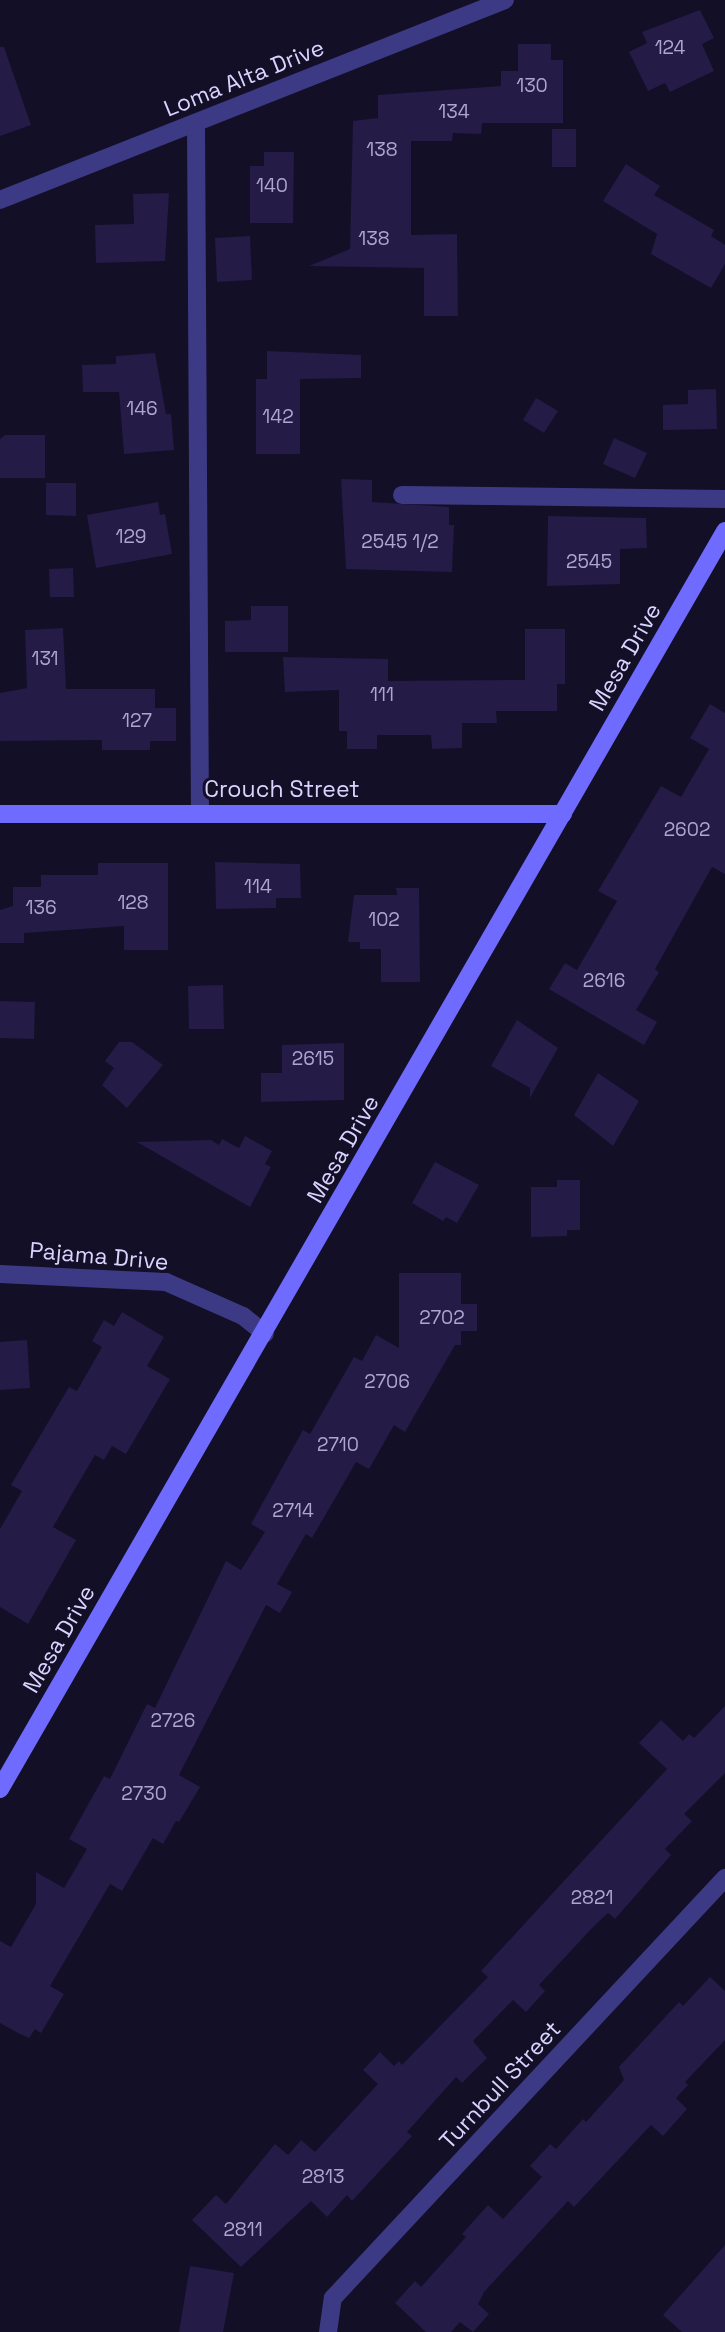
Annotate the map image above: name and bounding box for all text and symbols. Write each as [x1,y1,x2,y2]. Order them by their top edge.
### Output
street label: Loma Alta Drive [160,33,328,123]
house number: 124 [655,37,685,59]
house number: 130 [516,75,548,97]
house number: 134 [438,101,470,123]
house number: 138 [366,139,398,161]
house number: 140 [256,175,288,197]
house number: 138 [358,228,390,250]
house number: 146 [126,398,158,420]
house number: 142 [262,406,294,428]
house number: 129 [116,526,146,548]
house number: 2545 1/2 [361,531,439,553]
house number: 2545 [566,551,612,573]
street label: Mesa Drive [583,598,667,716]
house number: 131 [31,648,59,670]
house number: 111 [370,684,394,706]
house number: 127 [122,710,152,732]
street label: Crouch Street [204,775,360,803]
house number: 2602 [664,819,710,841]
house number: 114 [244,876,272,898]
house number: 128 [117,892,149,914]
house number: 136 [25,897,57,919]
house number: 102 [368,909,400,931]
house number: 2616 [583,970,625,992]
house number: 2615 [292,1048,334,1070]
street label: Mesa Drive [301,1090,385,1208]
street label: Pajama Drive [28,1236,170,1276]
house number: 2702 [419,1307,465,1329]
house number: 2706 [364,1371,410,1393]
house number: 2710 [317,1434,359,1456]
house number: 2714 [272,1500,314,1522]
street label: Mesa Drive [17,1580,101,1698]
house number: 2726 [151,1710,195,1732]
house number: 2730 [121,1783,167,1805]
house number: 2821 [571,1887,613,1909]
street label: Turnbull Street [434,2015,566,2155]
house number: 2813 [302,2166,344,2188]
house number: 2811 [223,2219,263,2241]

